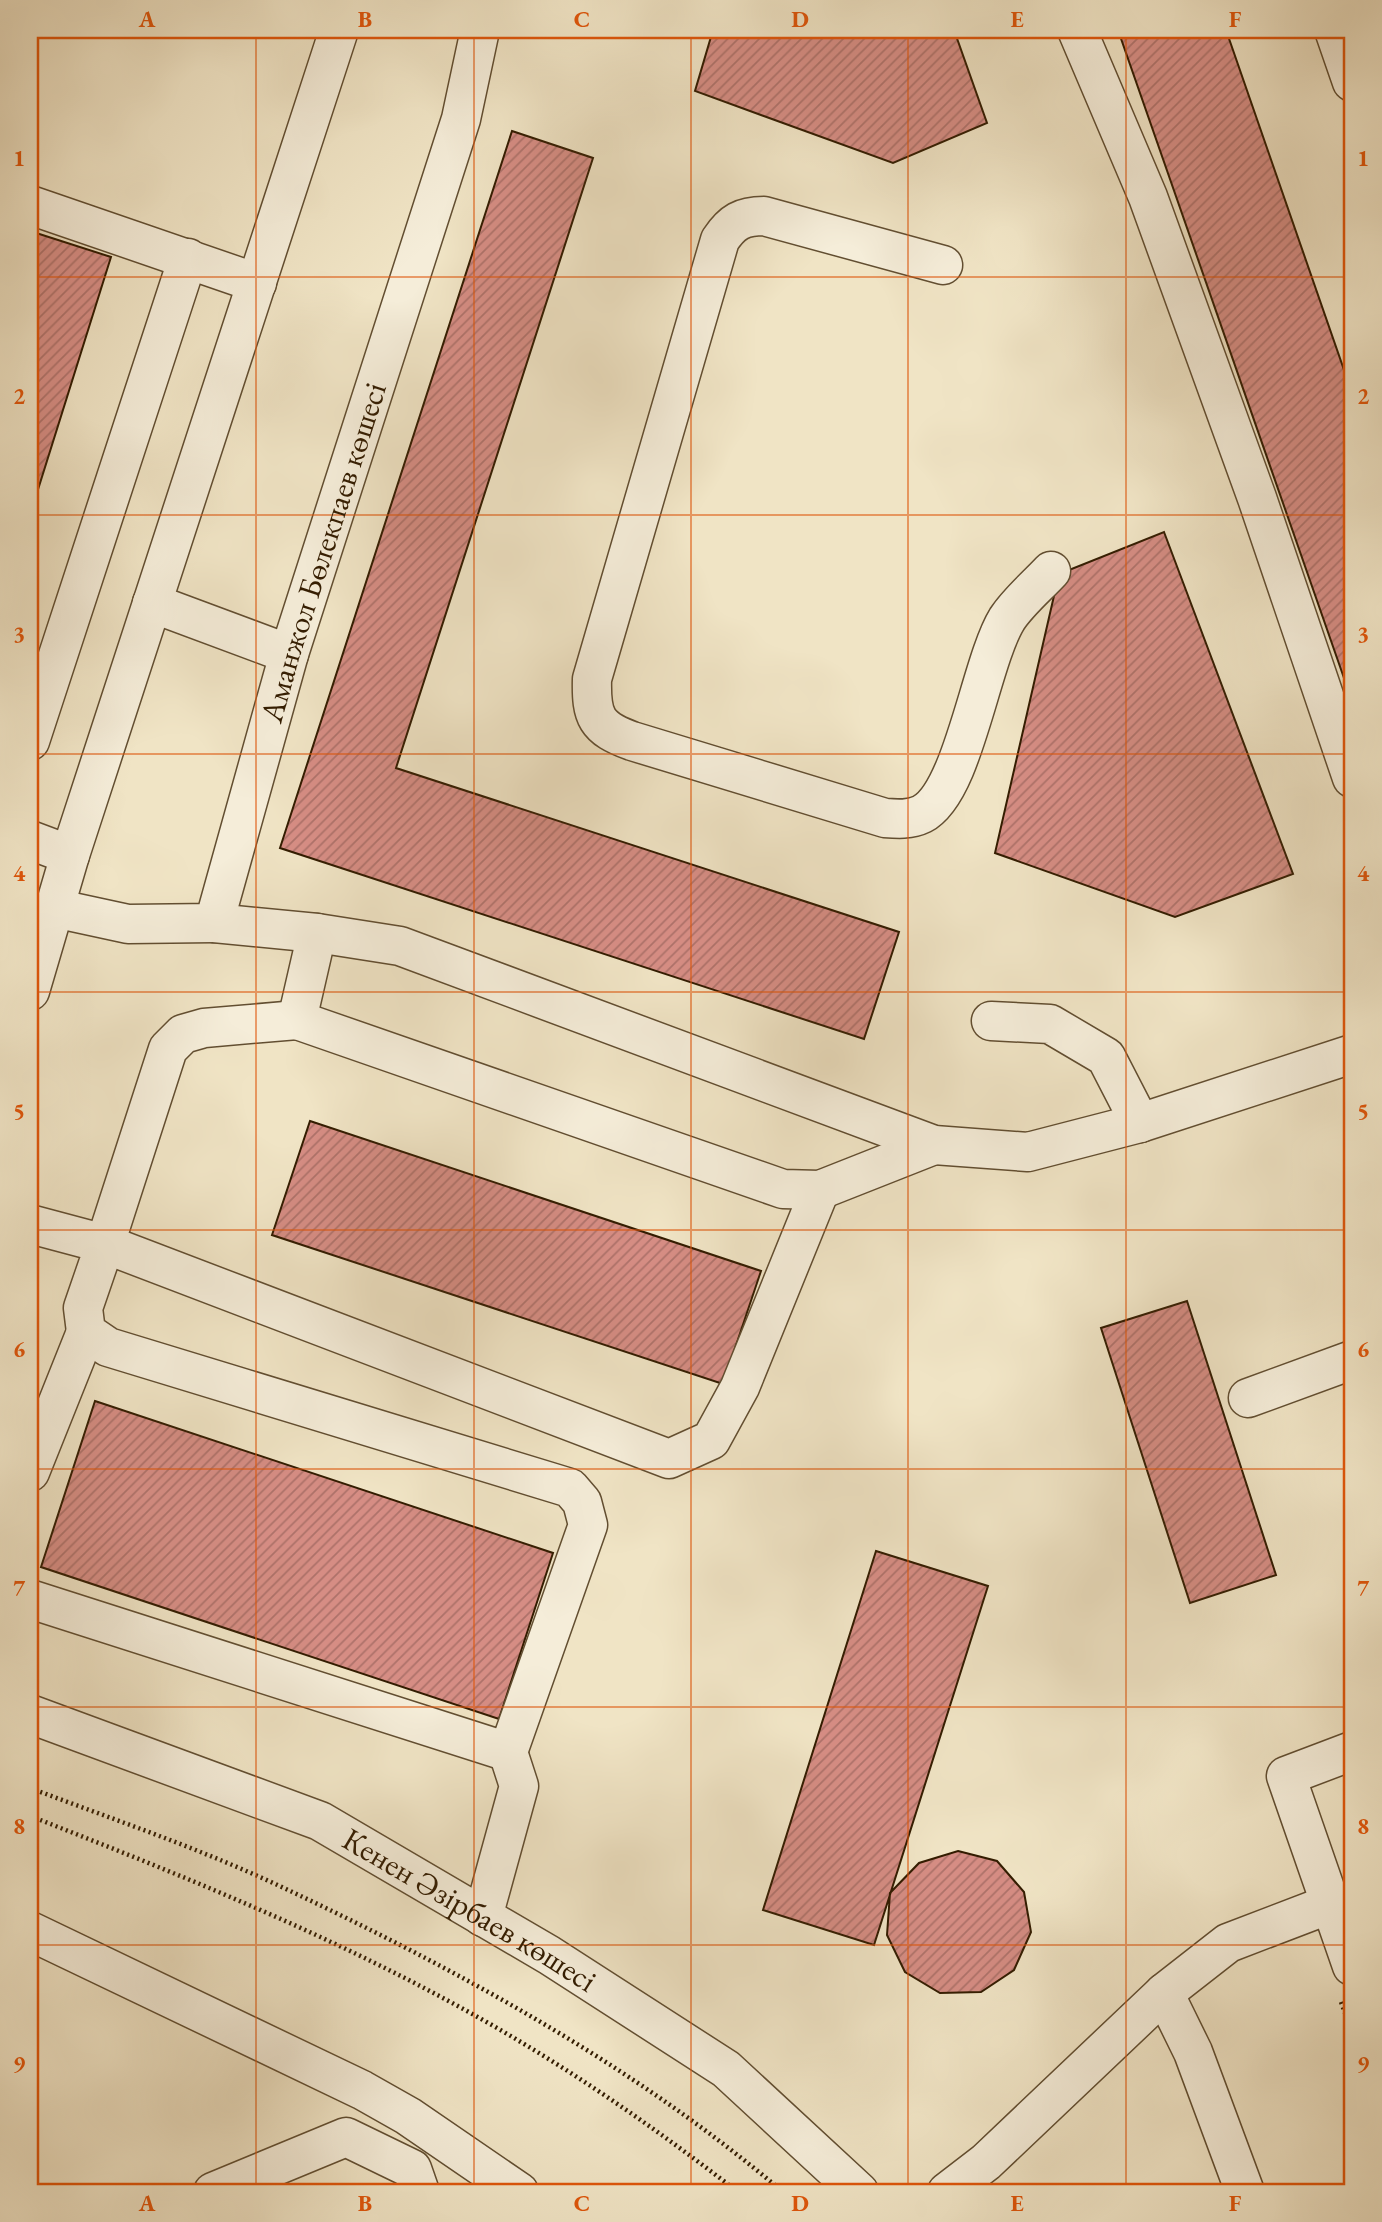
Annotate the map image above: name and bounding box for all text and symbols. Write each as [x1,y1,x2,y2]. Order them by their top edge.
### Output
text: A [138,4,156,34]
text: B [358,4,372,34]
text: C [574,4,590,34]
text: D [791,4,809,34]
text: E [1010,4,1024,34]
text: F [1229,4,1242,34]
text: 1 [13,143,25,173]
text: 1 [1357,143,1369,173]
street label: Аманжол Бөлекпаев көшесі [250,377,396,728]
text: 2 [13,381,25,411]
text: 2 [1357,381,1369,411]
text: 3 [13,619,25,649]
text: 3 [1357,619,1369,649]
text: 4 [13,858,26,888]
text: 4 [1357,858,1370,888]
text: 5 [13,1096,25,1126]
text: 5 [1357,1096,1369,1126]
text: 6 [13,1334,25,1364]
text: 6 [1357,1334,1369,1364]
text: 7 [13,1573,26,1603]
text: 7 [1357,1573,1370,1603]
text: 8 [13,1811,25,1841]
text: 8 [1357,1811,1369,1841]
street label: Кенен Әзірбаев көшесі [335,1818,605,2001]
text: 9 [13,2049,25,2079]
text: 9 [1357,2049,1369,2079]
text: A [138,2188,156,2218]
text: B [358,2188,372,2218]
text: C [574,2188,590,2218]
text: D [791,2188,809,2218]
text: E [1010,2188,1024,2218]
text: F [1229,2188,1242,2218]

